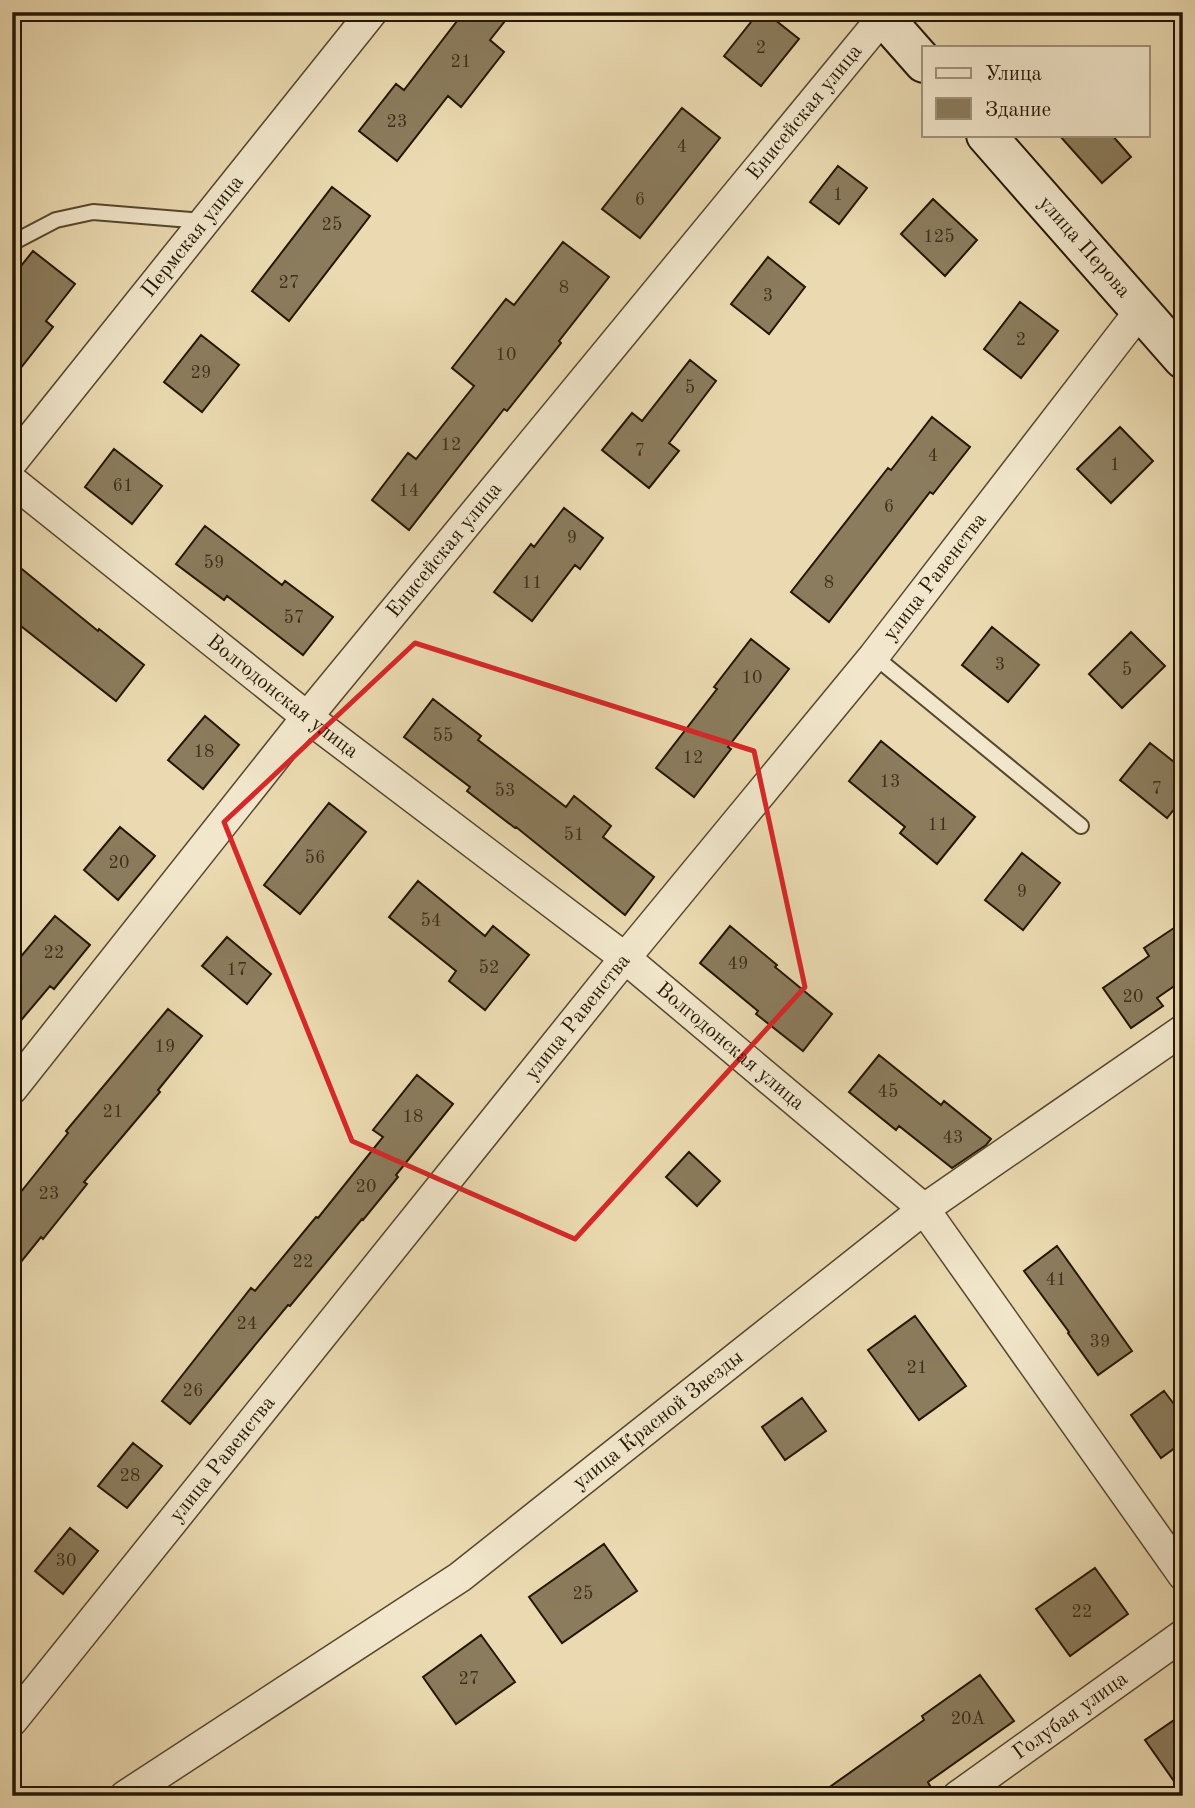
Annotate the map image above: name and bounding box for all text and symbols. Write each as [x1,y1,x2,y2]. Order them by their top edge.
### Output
house number: 2 [756,39,766,57]
street label: Енисейская улица [743,41,866,184]
legend [922,46,1150,136]
house number: 21 [451,53,471,71]
text: Улица [985,64,1042,85]
text: Здание [985,100,1051,121]
house number: 23 [387,113,407,131]
house number: 4 [677,138,687,156]
street label: Пермская улица [138,171,248,301]
house number: 1 [833,186,843,204]
house number: 6 [635,191,645,209]
street label: улица Перова [1034,192,1134,302]
house number: 25 [322,216,342,234]
house number: 125 [923,228,955,246]
house number: 27 [279,274,299,292]
house number: 8 [559,279,569,297]
house number: 3 [763,287,773,305]
house number: 2 [1016,331,1026,349]
house number: 10 [496,346,516,364]
house number: 29 [191,364,211,382]
house number: 5 [685,379,695,397]
house number: 12 [441,436,461,454]
house number: 7 [635,442,645,460]
house number: 4 [928,447,938,465]
house number: 1 [1110,456,1120,474]
house number: 61 [113,477,133,495]
street label: Енисейская улица [383,478,506,622]
house number: 14 [399,482,419,500]
house number: 6 [884,498,894,516]
street label: улица Равенства [879,509,991,645]
house number: 9 [567,529,577,547]
house number: 59 [204,554,224,572]
house number: 11 [522,574,542,592]
house number: 8 [824,574,834,592]
house number: 57 [284,609,304,627]
street label: Волгодонская улица [203,631,362,762]
house number: 3 [995,656,1005,674]
house number: 5 [1122,661,1132,679]
house number: 10 [742,669,762,687]
house number: 55 [433,727,453,745]
house number: 18 [194,743,214,761]
house number: 12 [683,749,703,767]
house number: 13 [880,773,900,791]
house number: 7 [1152,780,1162,798]
house number: 53 [495,782,515,800]
house number: 11 [928,816,948,834]
house number: 51 [564,826,584,844]
house number: 56 [305,849,325,867]
house number: 20 [109,854,129,872]
house number: 9 [1017,883,1027,901]
house number: 54 [421,912,441,930]
house number: 22 [44,944,64,962]
street label: улица Равенства [521,950,634,1084]
house number: 49 [728,955,748,973]
house number: 52 [479,959,499,977]
house number: 17 [227,961,247,979]
street label: Волгодонская улица [652,978,808,1114]
house number: 20 [1123,988,1143,1006]
house number: 19 [155,1038,175,1056]
house number: 45 [878,1083,898,1101]
house number: 21 [103,1103,123,1121]
house number: 18 [403,1108,423,1126]
house number: 43 [943,1129,963,1147]
house number: 20 [356,1178,376,1196]
house number: 23 [39,1185,59,1203]
house number: 22 [293,1253,313,1271]
house number: 41 [1046,1271,1066,1289]
house number: 24 [237,1315,257,1333]
house number: 39 [1090,1333,1110,1351]
street label: улица Красной Звезды [569,1346,747,1494]
house number: 21 [907,1359,927,1377]
house number: 26 [183,1382,203,1400]
street label: улица Равенства [166,1392,279,1526]
house number: 28 [120,1467,140,1485]
house number: 30 [56,1552,76,1570]
house number: 25 [573,1585,593,1603]
house number: 22 [1072,1603,1092,1621]
street label: Голубая улица [1009,1668,1132,1764]
house number: 27 [459,1670,479,1688]
house number: 20А [951,1710,986,1728]

